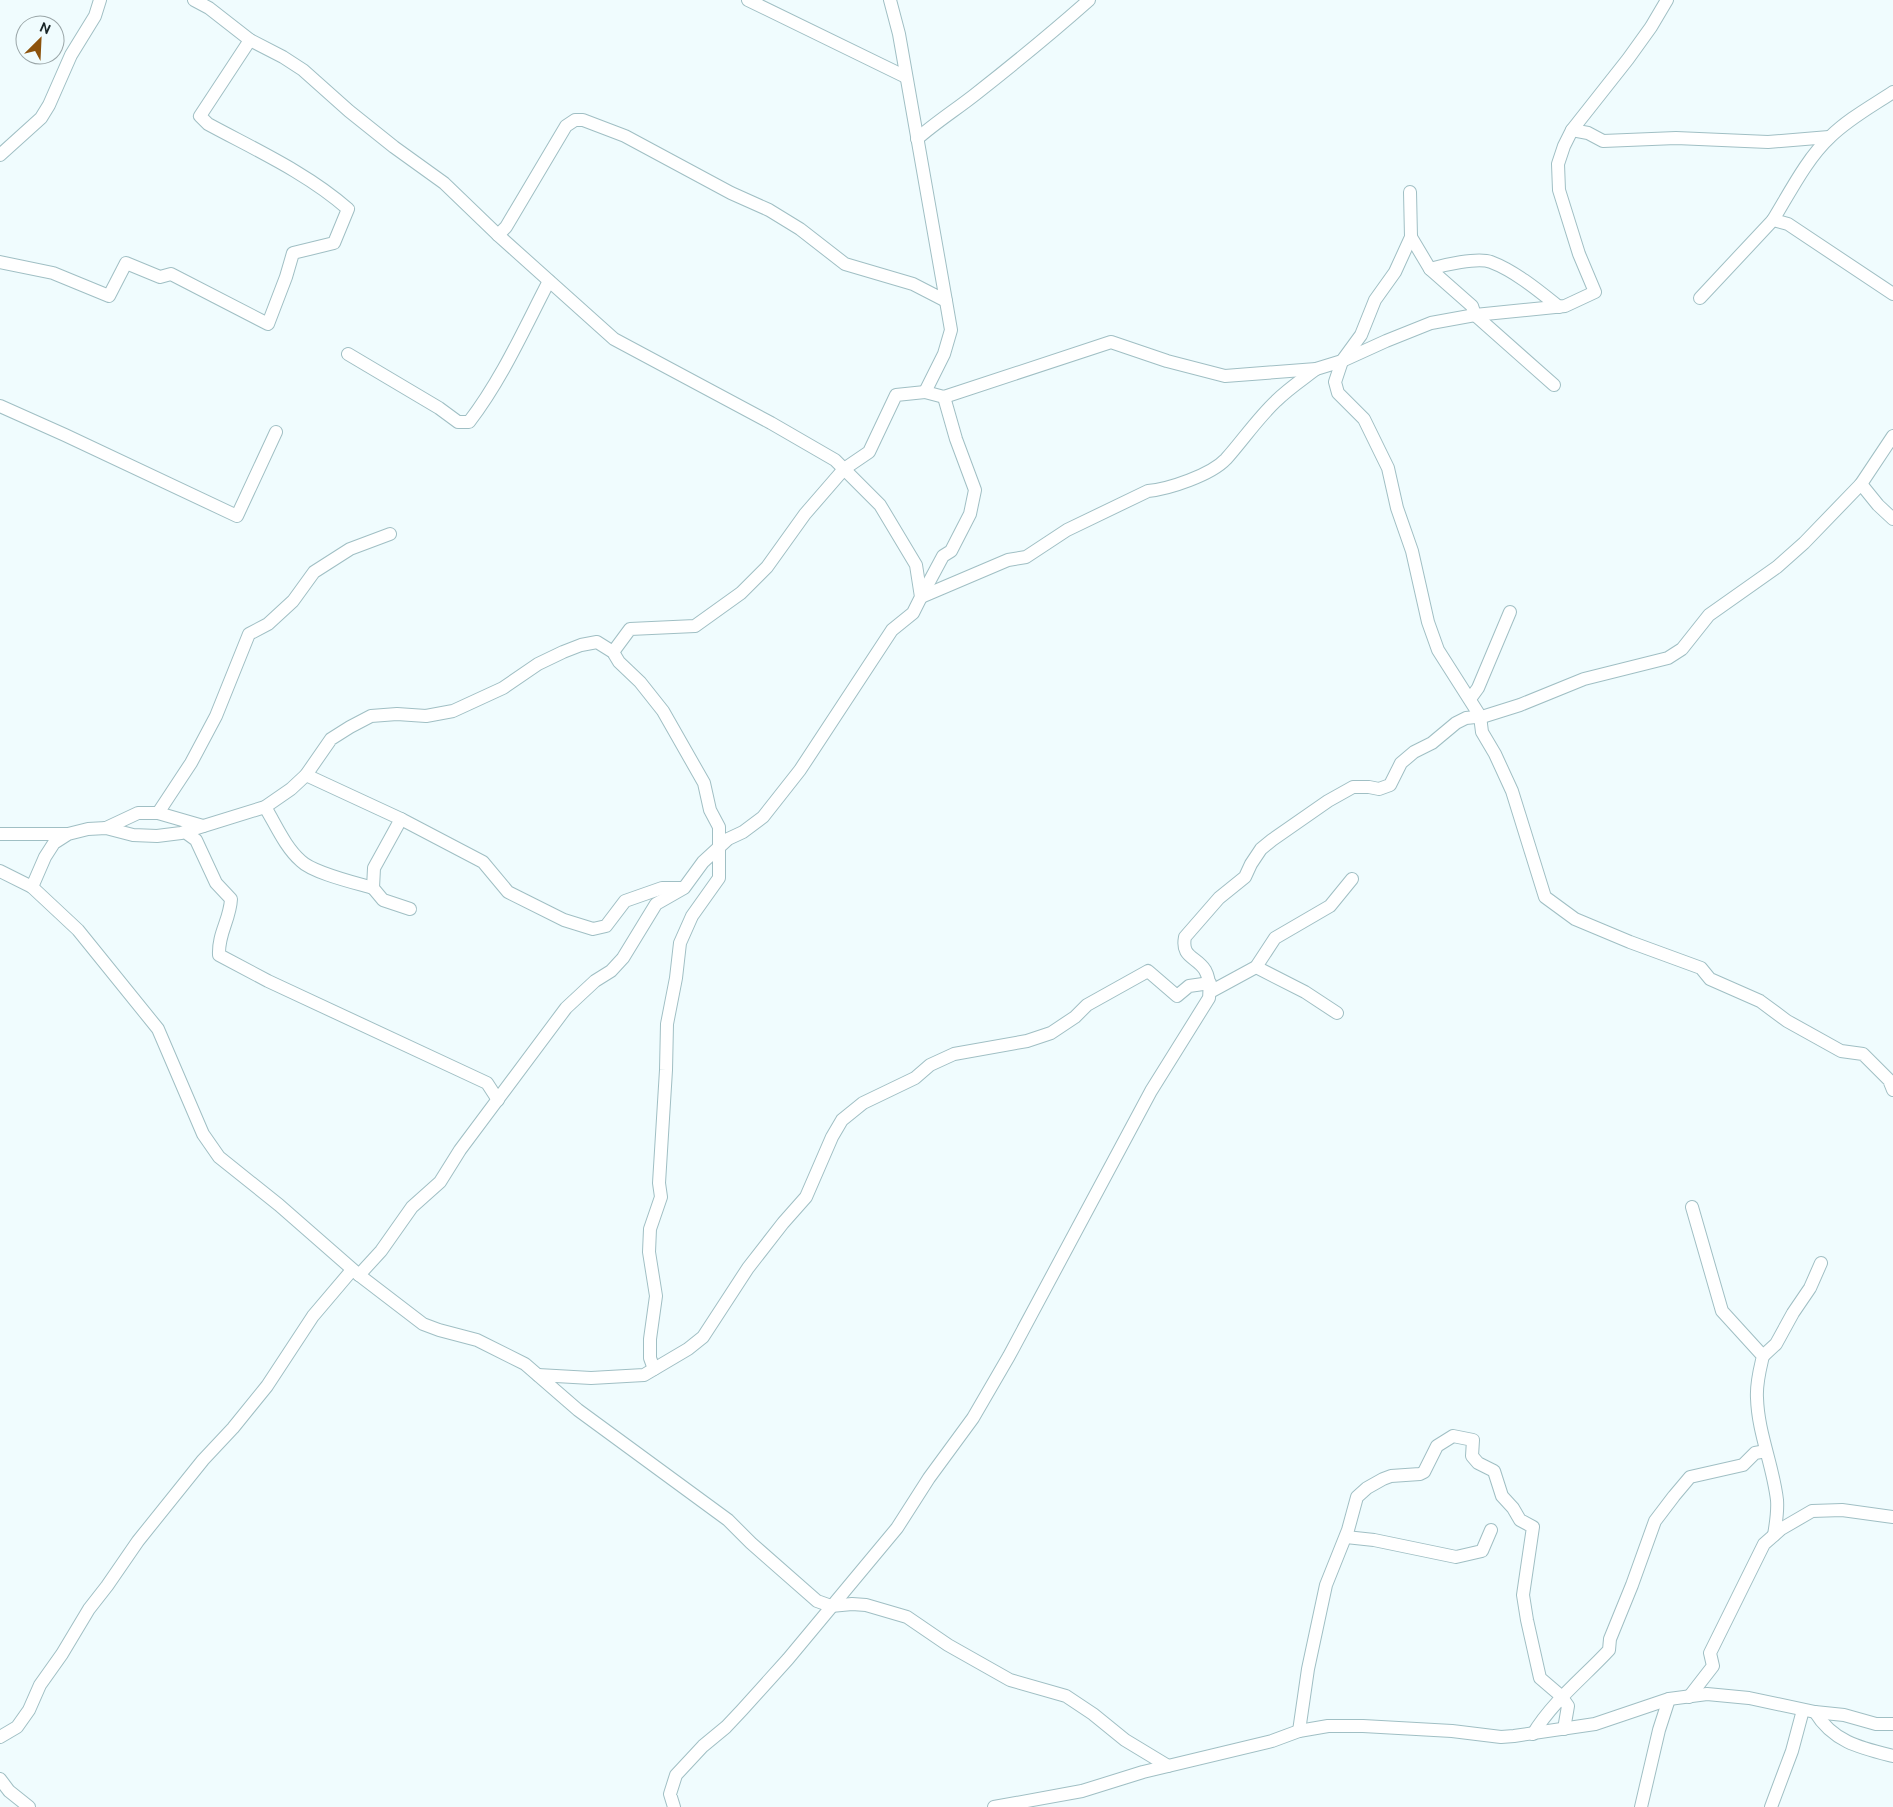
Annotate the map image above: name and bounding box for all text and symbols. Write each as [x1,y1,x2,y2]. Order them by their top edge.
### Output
north arrow [15,15,65,65]
text: N [37,19,53,38]

